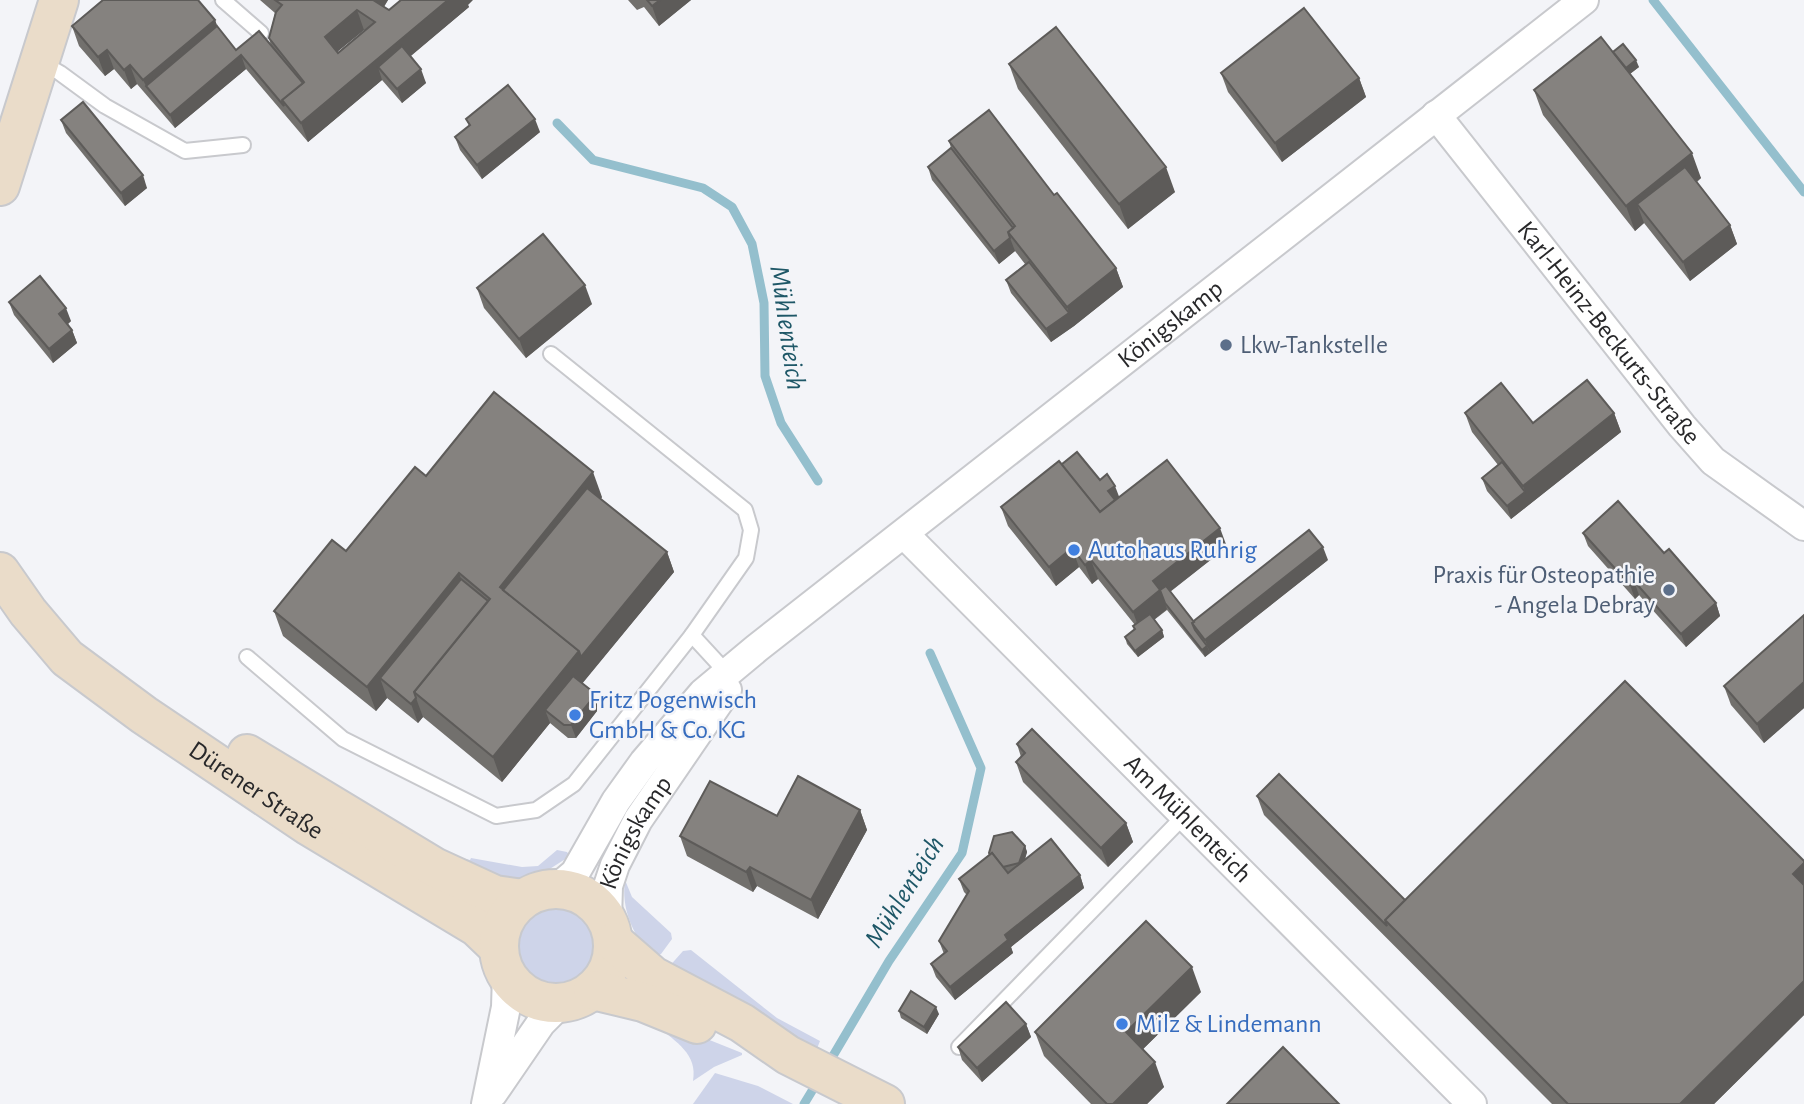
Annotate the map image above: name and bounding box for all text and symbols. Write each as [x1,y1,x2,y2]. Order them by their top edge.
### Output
street label: Karl-Heinz-Beckurts-Straße [1512,216,1705,449]
water label: Mühlenteich [764,264,810,392]
street label: Königskamp [1113,275,1228,373]
place label: Lkw-Tankstelle [1240,332,1388,358]
marker: Lkw-Tankstelle [1218,337,1234,353]
place label: Autohaus Ruhrig [1088,537,1257,563]
marker: Autohaus Ruhrig [1066,542,1082,558]
place label: Praxis für Osteopathie - Angela Debray [1432,562,1655,618]
marker: Praxis für Osteopathie - Angela Debray [1661,582,1677,598]
place label: Fritz Pogenwisch GmbH & Co. KG [589,687,757,743]
marker: Fritz Pogenwisch GmbH & Co. KG [567,707,583,723]
street label: Dürener Straße [184,736,328,844]
street label: Am Mühlenteich [1119,750,1256,888]
street label: Königskamp [595,771,677,893]
water label: Mühlenteich [860,831,950,953]
place label: Milz & Lindemann [1136,1011,1322,1037]
marker: Milz & Lindemann [1114,1016,1130,1032]

